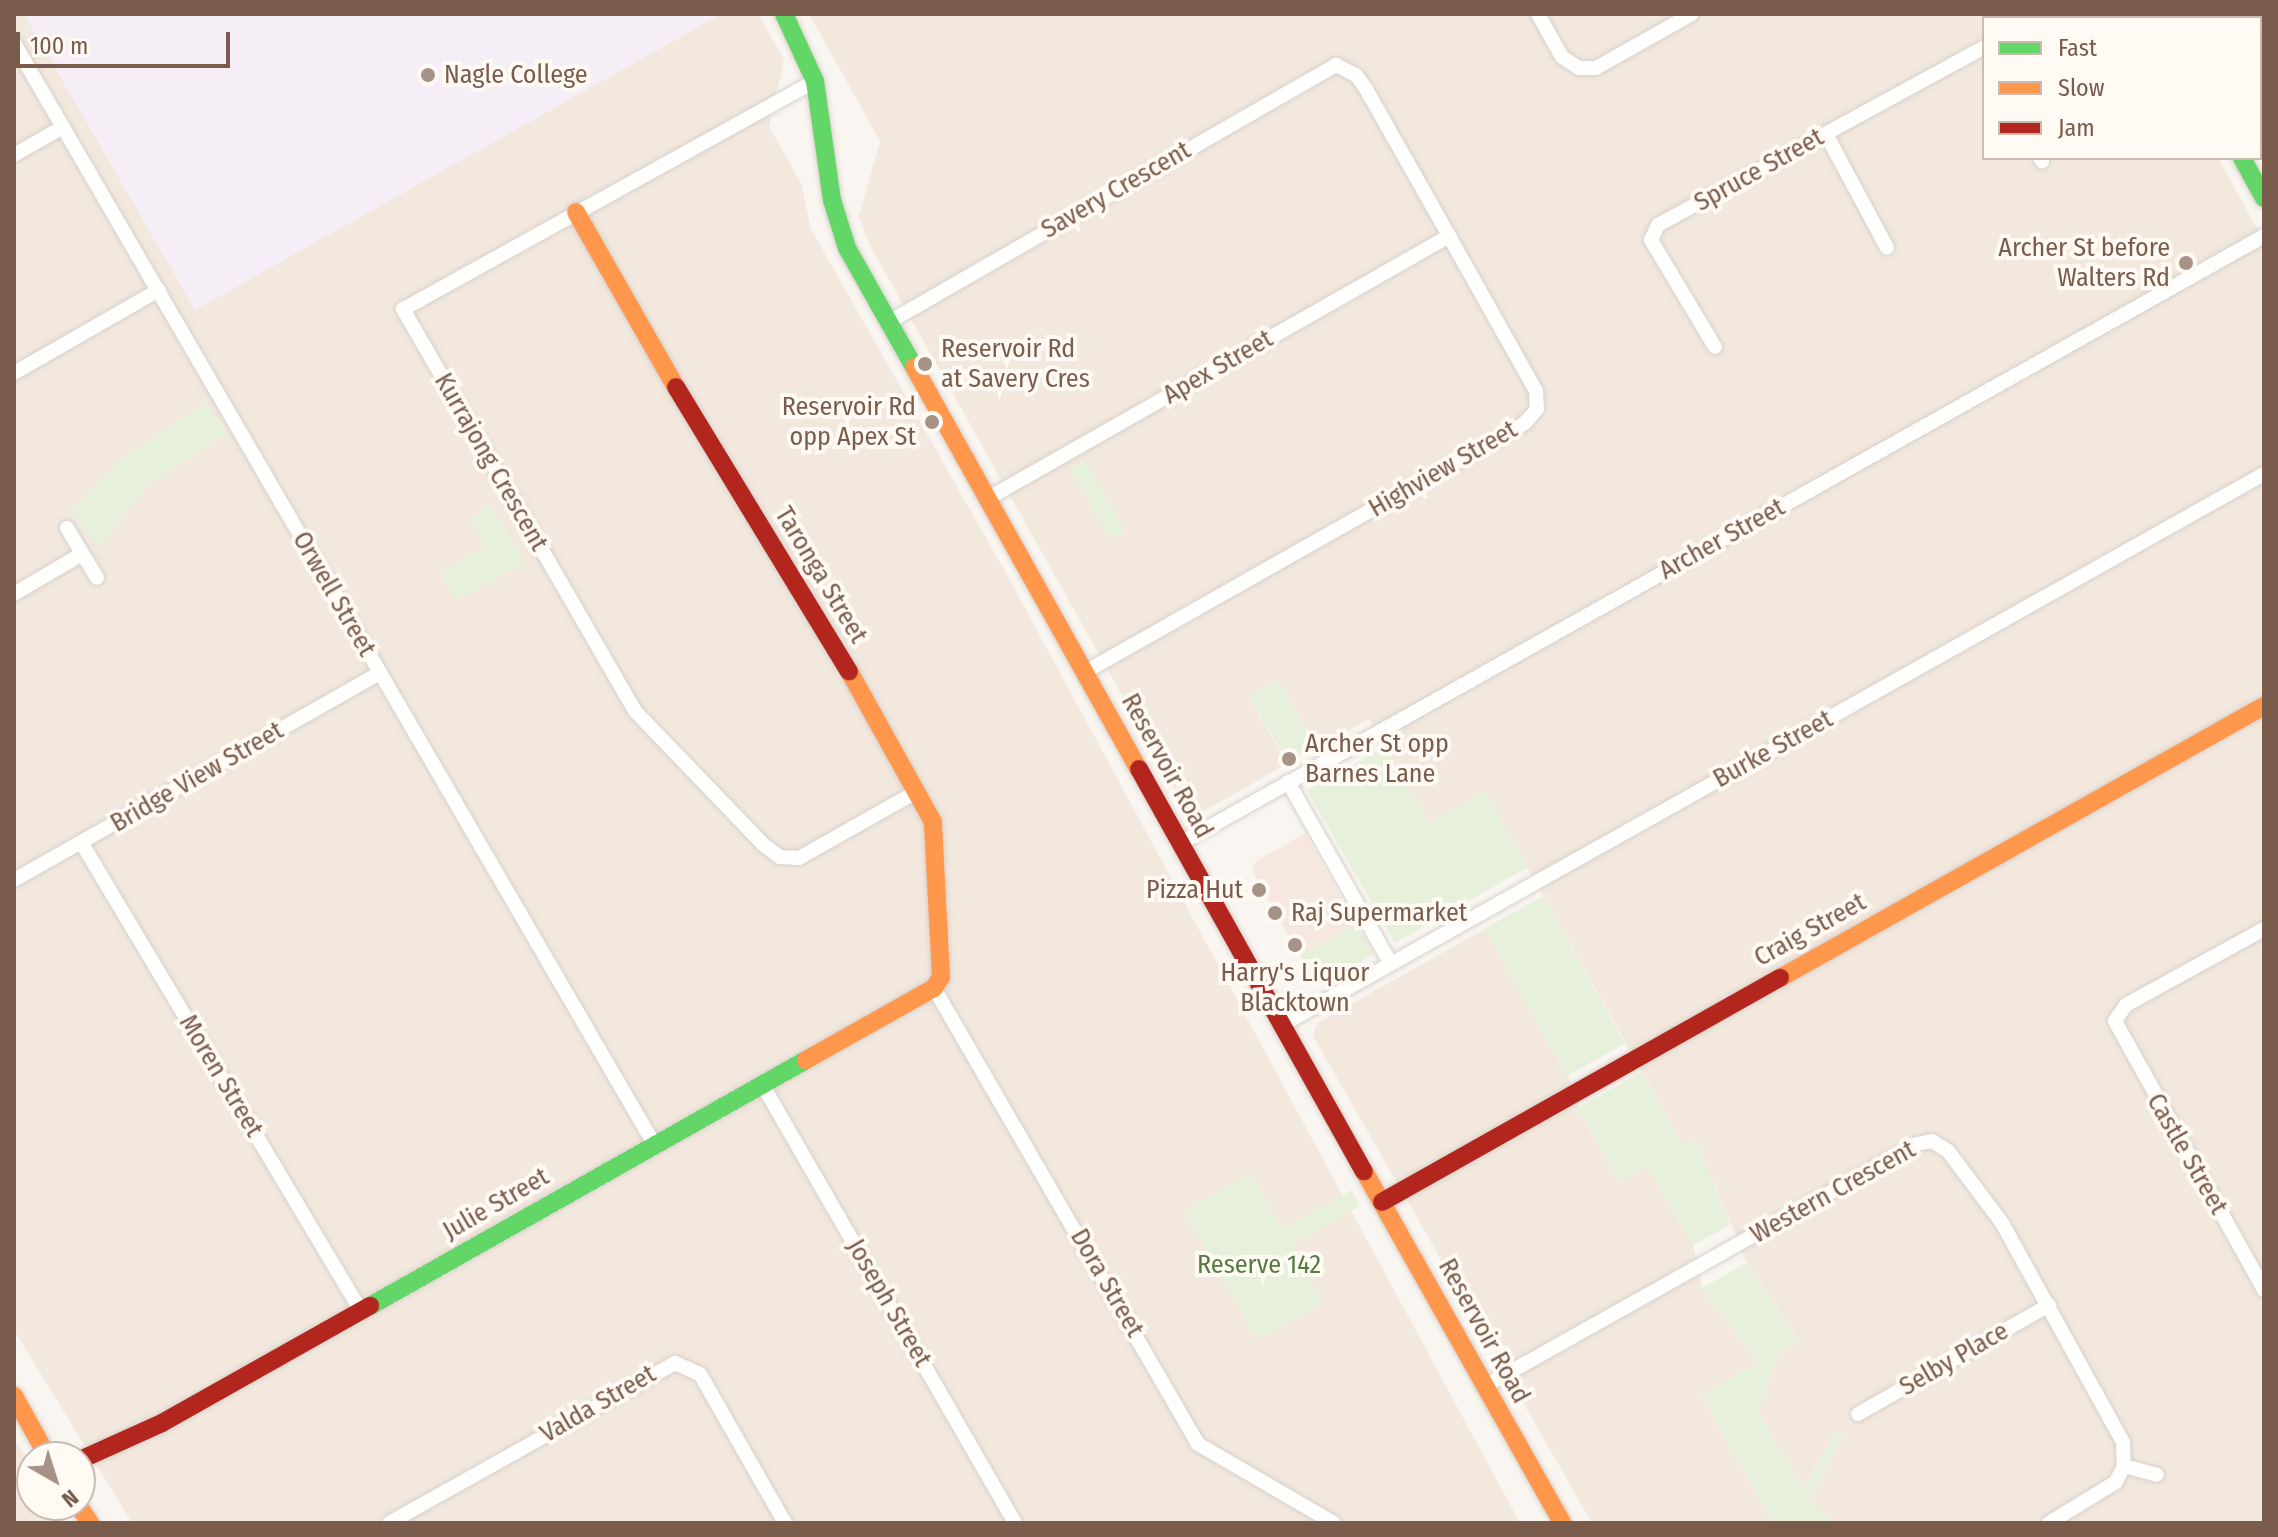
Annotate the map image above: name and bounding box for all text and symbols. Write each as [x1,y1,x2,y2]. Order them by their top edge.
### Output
scale bar [20,16,234,66]
legend [1982,16,2262,160]
text: 100 m [30,32,88,60]
text: Fast [2058,34,2097,62]
place label: Nagle College [444,59,588,91]
marker: Nagle College [419,66,437,84]
text: Slow [2058,74,2104,102]
text: Jam [2058,114,2095,142]
street label: Spruce Street [1689,122,1829,218]
street label: Savery Crescent [1036,135,1196,245]
place label: Archer St before Walters Rd [1998,232,2170,294]
marker: Archer St before Walters Rd [2177,254,2195,272]
street label: Apex Street [1158,323,1278,411]
place label: Reservoir Rd at Savery Cres [941,333,1090,394]
marker: Reservoir Rd at Savery Cres [916,355,934,373]
street label: Kurrajong Crescent [427,368,555,556]
place label: Reservoir Rd opp Apex St [782,391,916,452]
marker: Reservoir Rd opp Apex St [923,413,941,431]
street label: Highview Street [1363,414,1523,524]
street label: Archer Street [1654,492,1790,586]
street label: Taronga Street [768,501,874,649]
street label: Orwell Street [286,526,382,662]
street label: Reservoir Road [1114,688,1220,844]
street label: Burke Street [1708,703,1838,795]
street label: Bridge View Street [105,715,289,839]
place label: Archer St opp Barnes Lane [1305,728,1449,790]
marker: Archer St opp Barnes Lane [1280,750,1298,768]
place label: Pizza Hut [1146,874,1243,906]
marker: Pizza Hut [1250,881,1268,899]
street label: Craig Street [1749,887,1871,973]
place label: Raj Supermarket [1291,897,1467,929]
marker: Raj Supermarket [1266,904,1284,922]
marker: Harry's Liquor Blacktown [1286,936,1304,954]
place label: Harry's Liquor Blacktown [1221,957,1369,1018]
street label: Moren Street [172,1009,270,1143]
street label: Castle Street [2140,1088,2234,1220]
street label: Western Crescent [1745,1134,1921,1250]
street label: Julie Street [438,1161,554,1247]
street label: Dora Street [1064,1223,1150,1343]
street label: Joseph Street [840,1234,938,1372]
park label: Reserve 142 [1197,1249,1321,1281]
street label: Reservoir Road [1431,1253,1537,1409]
street label: Selby Place [1894,1315,2014,1403]
street label: Valda Street [535,1358,661,1450]
north arrow [16,1441,96,1521]
text: N [57,1484,84,1513]

